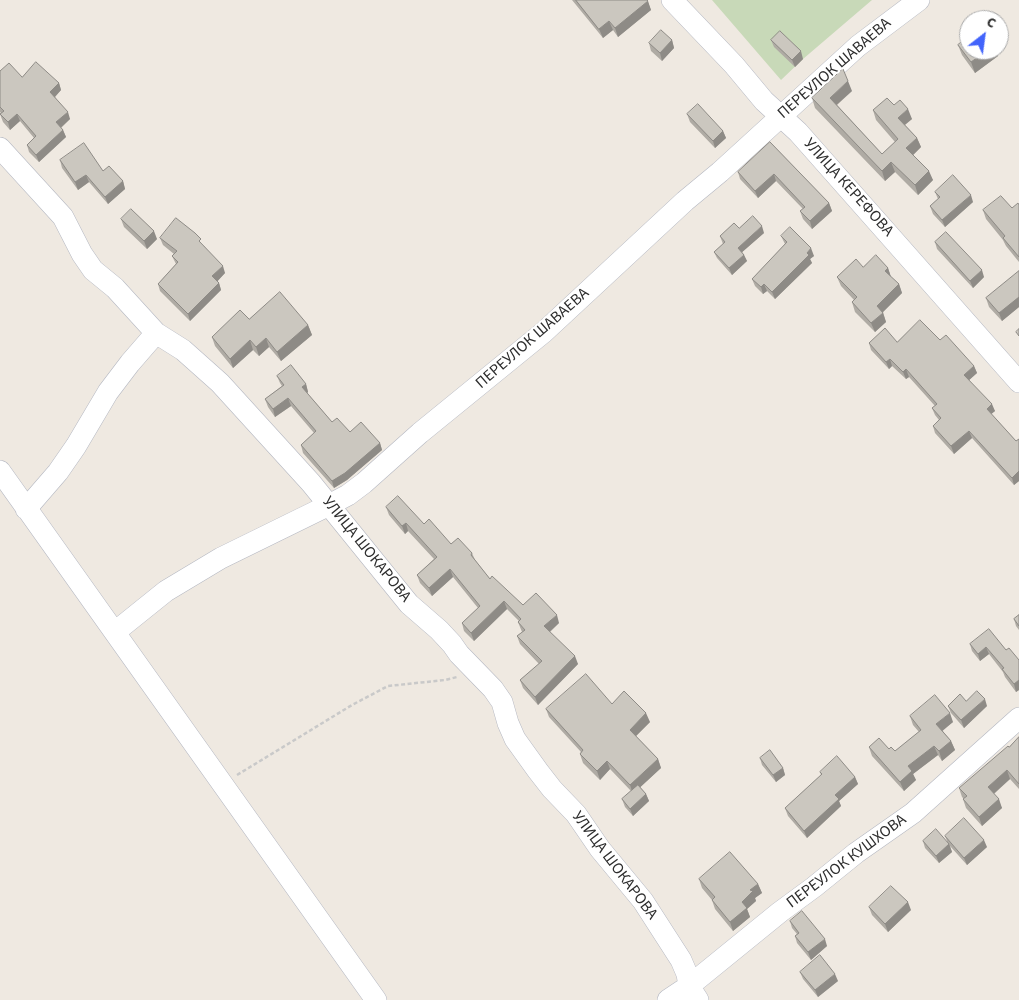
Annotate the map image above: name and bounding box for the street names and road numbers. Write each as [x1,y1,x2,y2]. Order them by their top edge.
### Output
street label: ПЕРЕУЛОК ШАВАЕВА [774,15,896,123]
street label: УЛИЦА КЕРЕФОВА [799,135,897,241]
street label: ПЕРЕУЛОК ШАВАЕВА [472,285,594,393]
street label: УЛИЦА ШОКАРОВА [318,493,414,607]
street label: УЛИЦА ШОКАРОВА [567,808,661,924]
street label: ПЕРЕУЛОК КУШХОВА [783,811,911,913]

